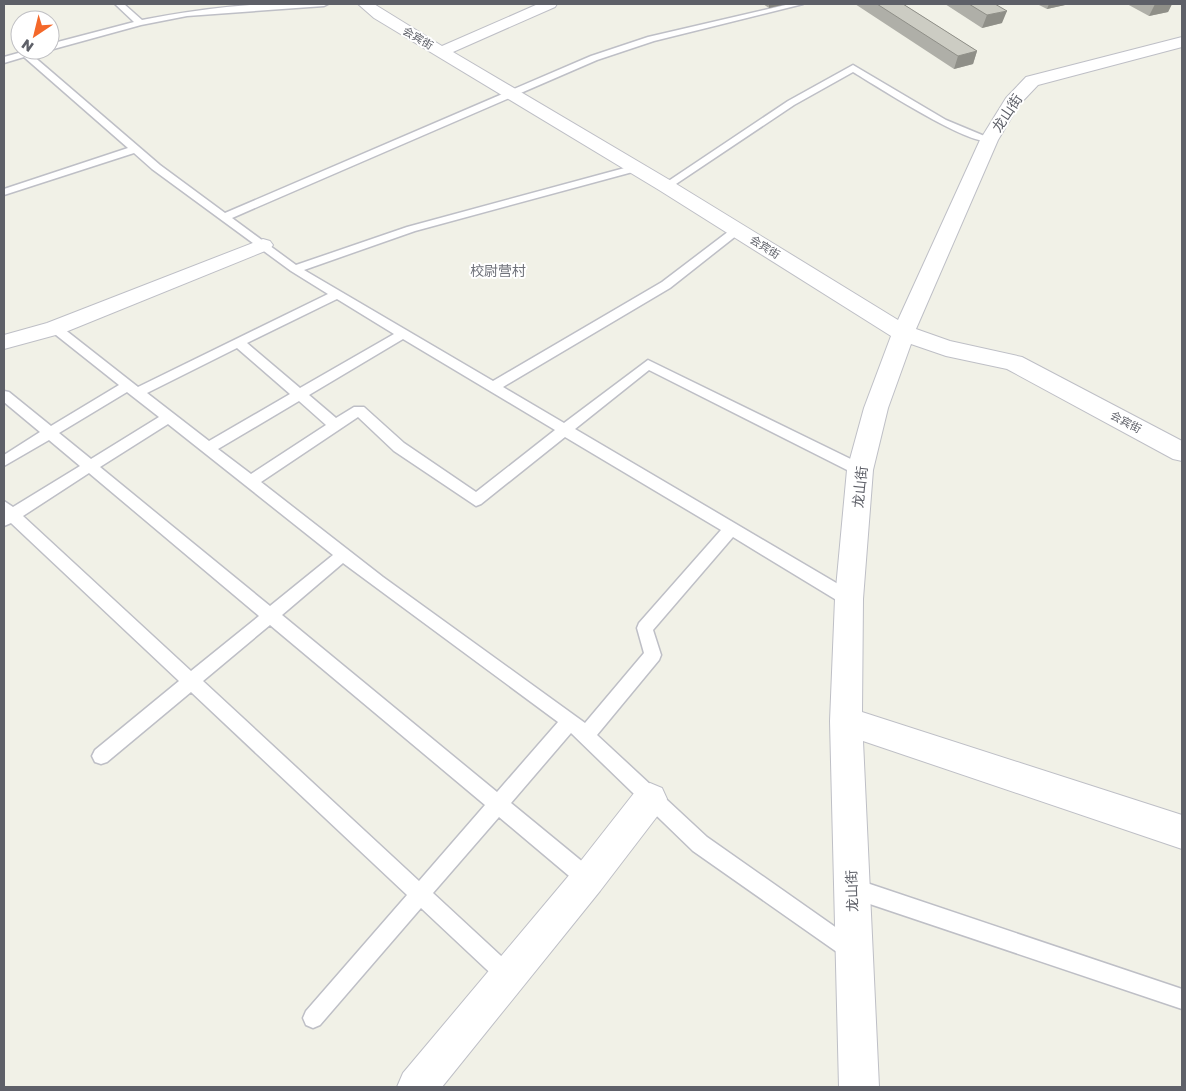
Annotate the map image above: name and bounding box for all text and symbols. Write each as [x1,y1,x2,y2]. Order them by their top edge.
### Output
north arrow [10,10,60,60]
street label: 会宾街 [401,24,436,52]
text: N [18,36,36,56]
street label: 龙山街 [988,91,1025,135]
street label: 会宾街 [748,232,783,261]
district label: 校尉营村 [470,262,526,279]
street label: 会宾街 [1109,408,1144,435]
street label: 龙山街 [849,465,870,509]
street label: 龙山街 [842,870,861,912]

